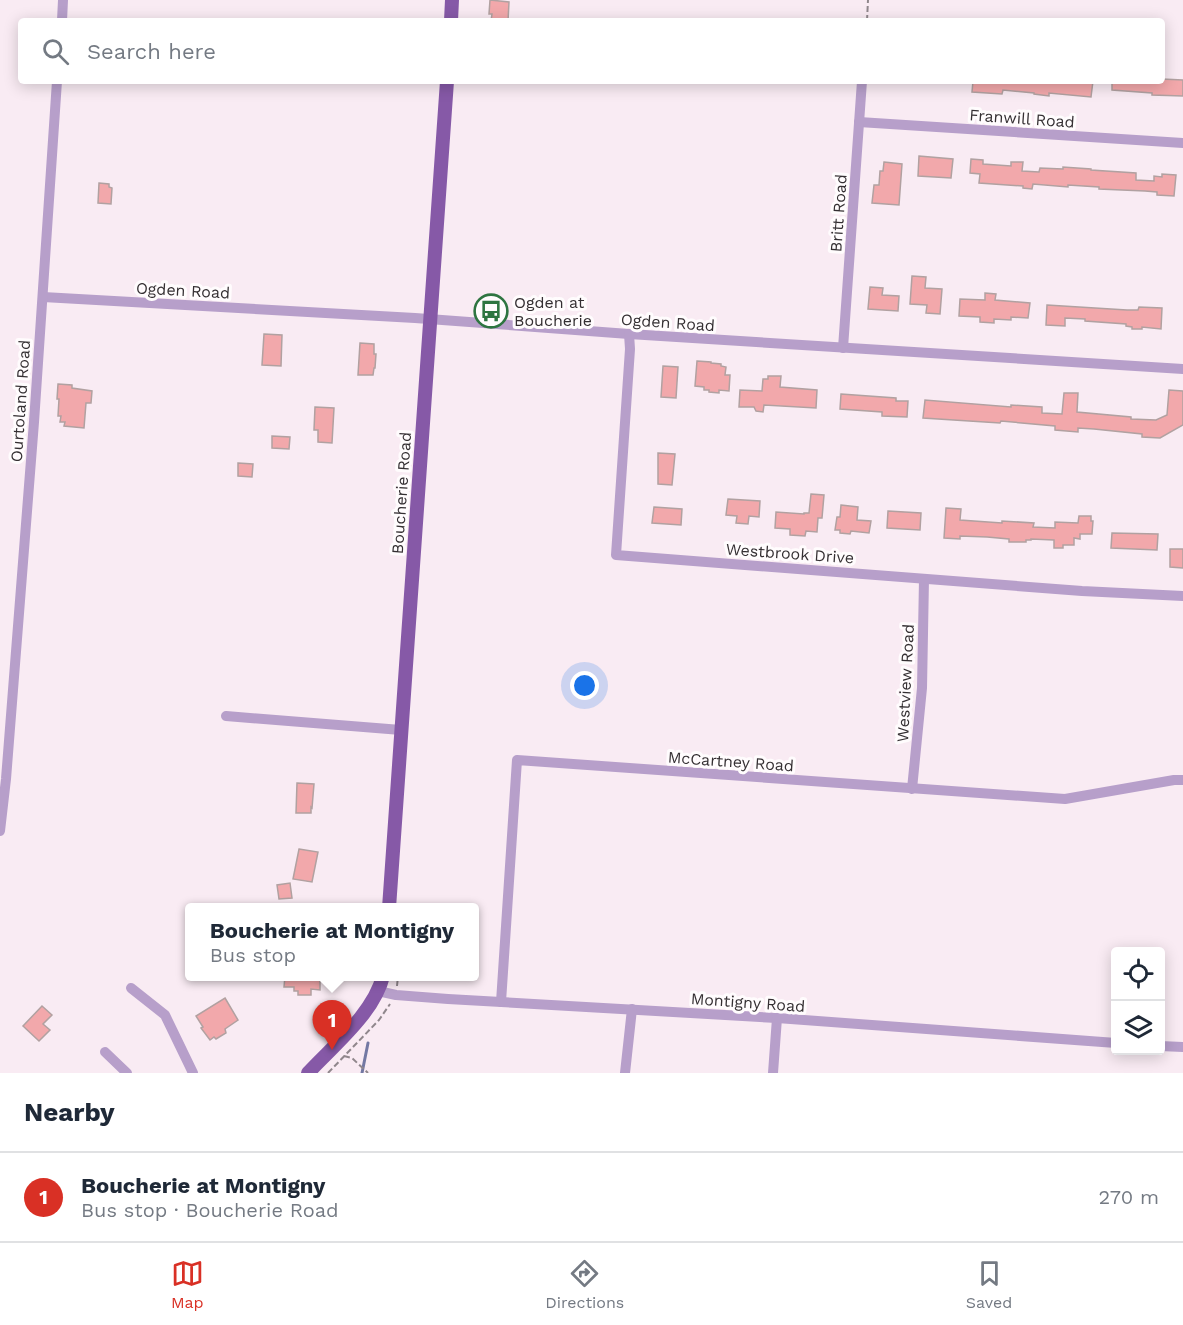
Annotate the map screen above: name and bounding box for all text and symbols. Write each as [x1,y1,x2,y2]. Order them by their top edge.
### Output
search box [18,18,1165,84]
icon: search [39,35,72,68]
text: Search here [87,39,216,64]
street label: Franwill Road [969,105,1075,132]
street label: Britt Road [826,173,851,253]
street label: Ogden Road [135,279,230,302]
bus stop icon: Ogden at Boucherie [473,293,509,329]
place label: Ogden at Boucherie [514,293,592,330]
street label: Ogden Road [620,310,716,335]
street label: Ourtoland Road [7,339,34,463]
street label: Boucherie Road [388,431,415,555]
street label: Westbrook Drive [725,540,855,567]
street label: Westview Road [893,623,918,743]
your location [570,671,599,700]
street label: McCartney Road [667,748,795,775]
popup [185,903,479,981]
text: Boucherie at Montigny [210,918,454,943]
text: Bus stop [210,943,296,967]
map controls [1111,947,1165,1055]
button: locate [1111,947,1165,1001]
street label: Montigny Road [690,989,806,1016]
pin: 1 [312,1000,352,1050]
button: layers [1111,1001,1165,1055]
text: Nearby [24,1097,115,1127]
text: Boucherie at Montigny [81,1173,325,1198]
text: 1 [39,1185,48,1209]
text: 270 m [1099,1185,1159,1209]
text: Bus stop · Boucherie Road [81,1198,339,1222]
tab: Map [171,1257,204,1312]
tab: Directions [545,1257,624,1312]
tab: Saved [966,1257,1012,1312]

